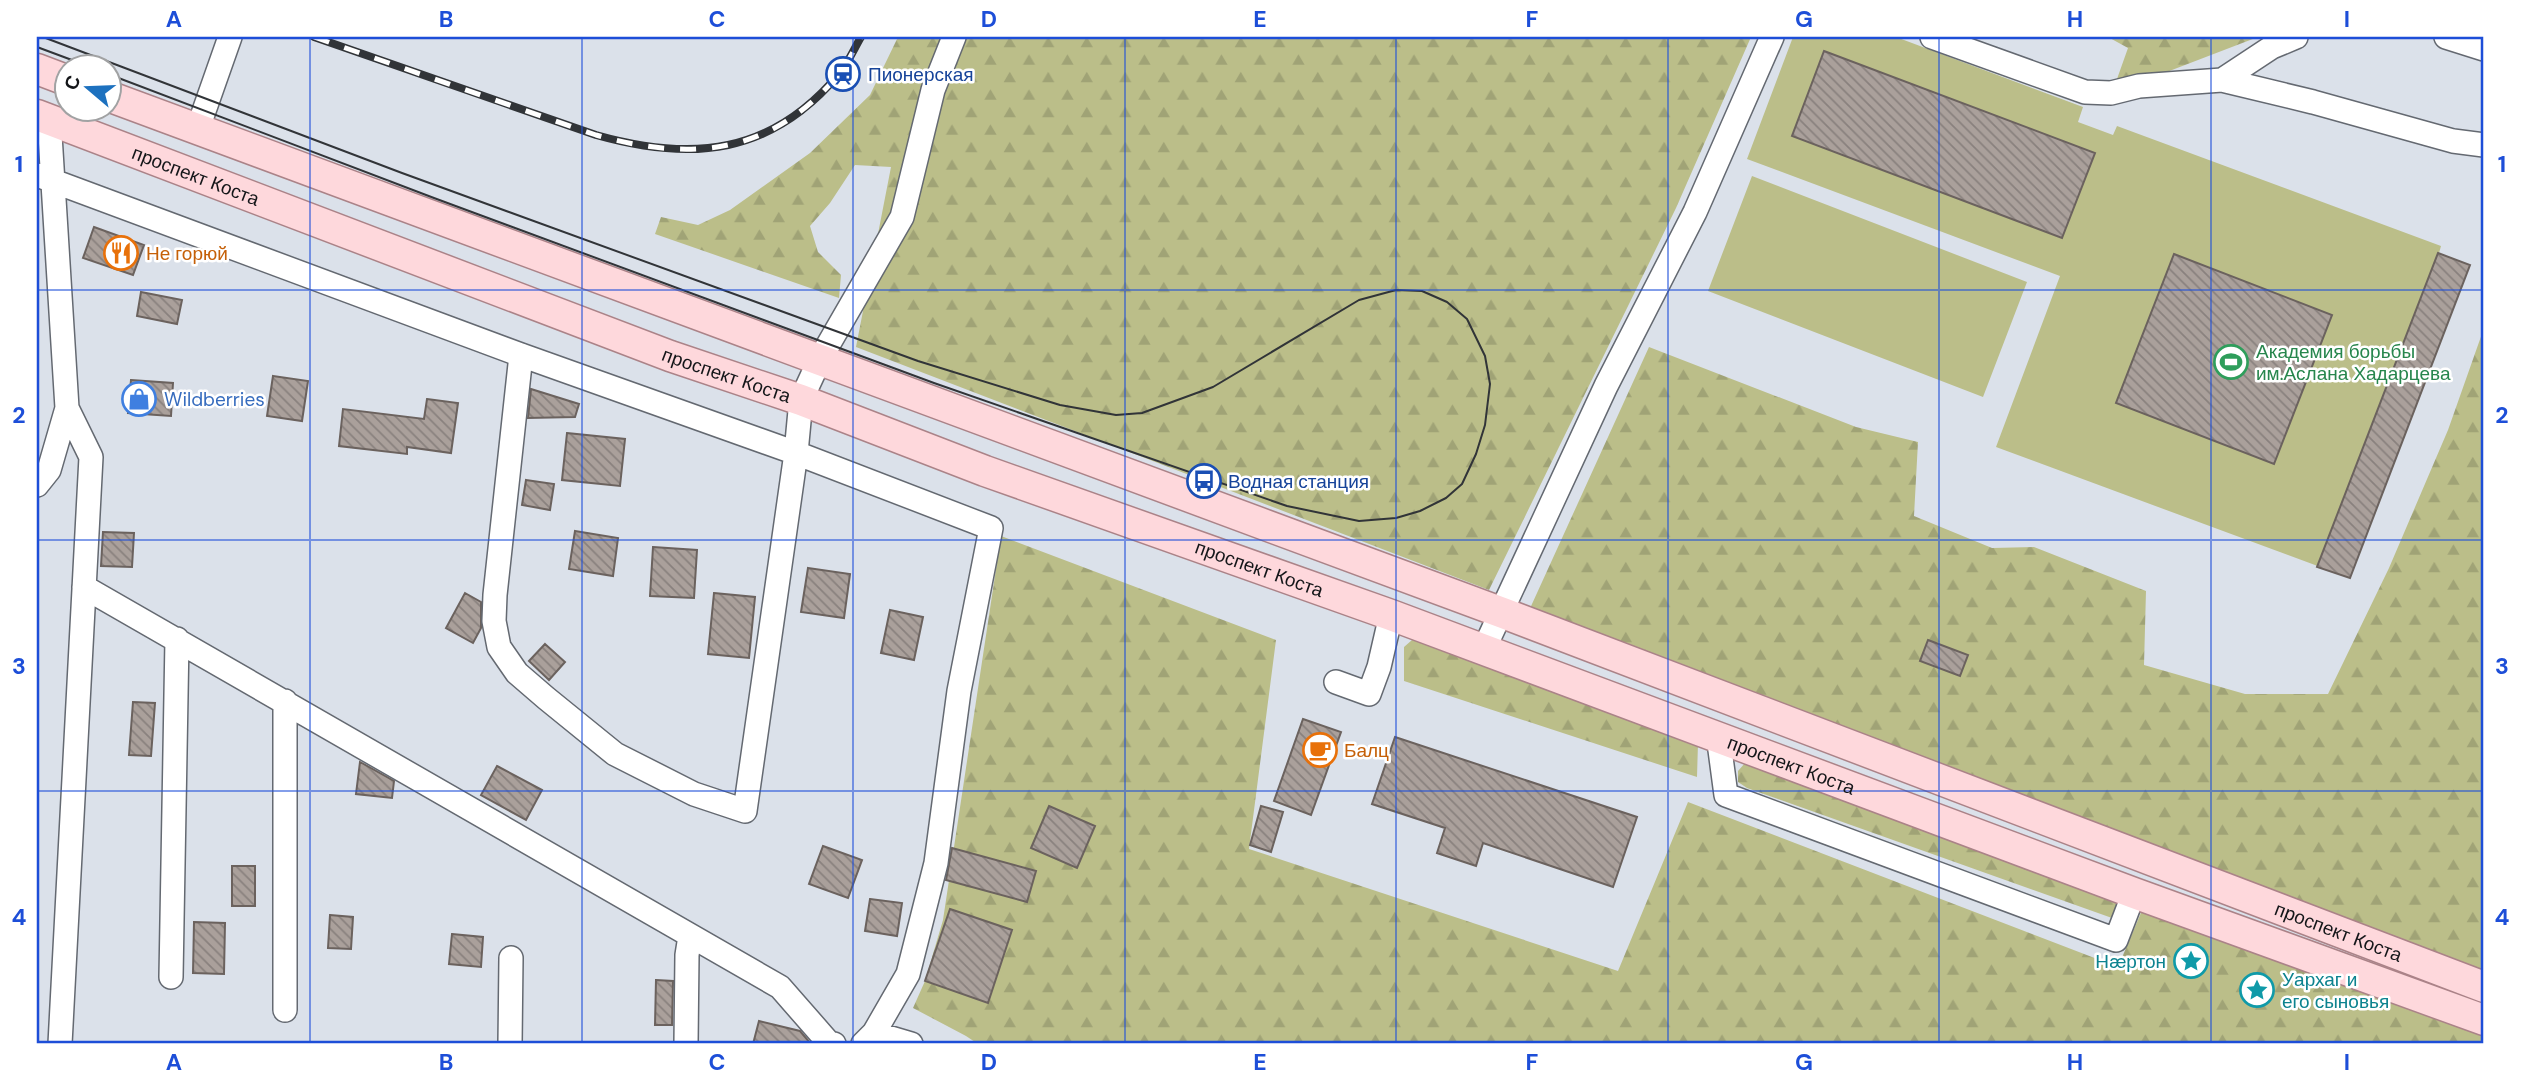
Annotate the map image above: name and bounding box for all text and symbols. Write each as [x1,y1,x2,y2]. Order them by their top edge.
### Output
text: A [166,4,182,34]
text: B [439,4,453,34]
text: C [709,4,725,34]
text: D [981,4,997,34]
text: E [1253,4,1267,34]
text: F [1526,4,1539,34]
text: G [1795,4,1813,34]
text: H [2067,4,2083,34]
text: I [2344,4,2350,34]
north arrow [52,52,122,122]
station icon: Пионерская [824,55,862,93]
place label: Пионерская [868,62,974,87]
text: С [58,72,87,93]
street label: проспект Коста [128,140,263,212]
text: 1 [15,149,23,179]
text: 1 [2498,149,2506,179]
restaurant icon: Не горюй [102,234,140,272]
place label: Не горюй [146,241,228,266]
place label: Академия борьбы им.Аслана Хадарцева [2256,339,2451,386]
street label: проспект Коста [658,342,794,409]
sports icon: Академия борьбы им.Аслана Хадарцева [2212,343,2250,381]
shop icon: Wildberries [120,380,158,418]
place label: Wildberries [164,387,265,412]
text: 2 [12,400,26,430]
text: 2 [2495,400,2509,430]
bus stop icon: Водная станция [1185,462,1223,500]
place label: Водная станция [1228,469,1369,494]
street label: проспект Коста [1192,535,1327,603]
text: 3 [12,651,26,681]
text: 3 [2495,651,2509,681]
street label: проспект Коста [1724,730,1859,801]
cafe icon: Балц [1301,731,1339,769]
place label: Балц [1344,738,1389,763]
street label: проспект Коста [2271,896,2406,968]
text: 4 [12,902,27,932]
text: 4 [2495,902,2510,932]
place icon: Нæртон [2172,942,2210,980]
place label: Нæртон [2095,949,2166,974]
place label: Уархаг и его сыновья [2282,967,2389,1014]
place icon: Уархаг и его сыновья [2238,971,2276,1009]
text: A [166,1047,182,1077]
text: B [439,1047,453,1077]
text: C [709,1047,725,1077]
text: D [981,1047,997,1077]
text: E [1253,1047,1267,1077]
text: F [1526,1047,1539,1077]
text: G [1795,1047,1813,1077]
text: H [2067,1047,2083,1077]
text: I [2344,1047,2350,1077]

